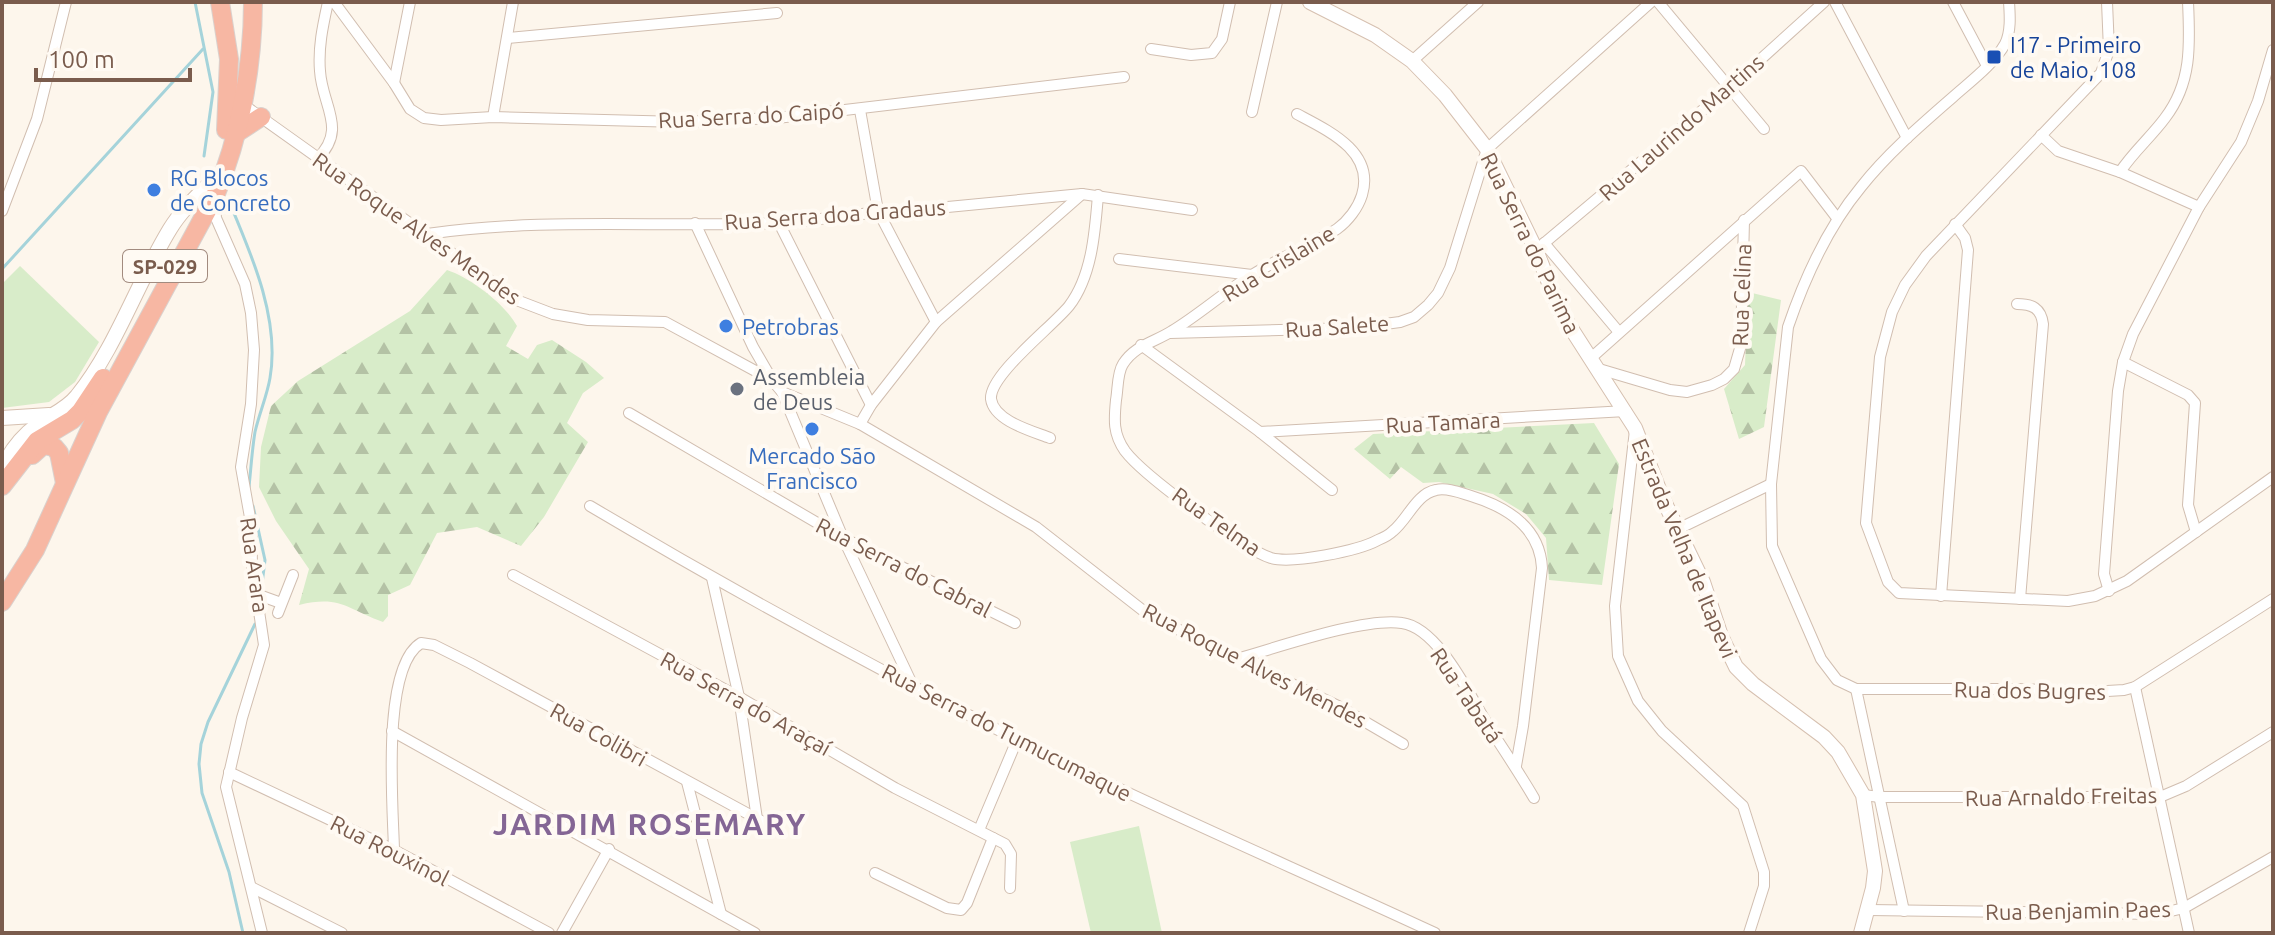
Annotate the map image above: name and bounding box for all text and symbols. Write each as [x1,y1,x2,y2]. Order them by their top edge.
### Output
scale bar [36,32,190,82]
place label: I17 - Primeiro de Maio, 108 [2010,32,2141,82]
text: 100 m [48,46,115,73]
marker: I17 - Primeiro de Maio, 108 [1985,48,2003,66]
street label: Rua Laurindo Martins [1594,49,1768,205]
street label: Rua Serra do Caipó [657,98,845,132]
street label: Rua Roque Alves Mendes [308,147,526,309]
street label: Rua Serra do Parima [1476,148,1586,338]
place label: RG Blocos de Concreto [170,165,291,215]
marker: RG Blocos de Concreto [145,181,163,199]
street label: Rua Serra doa Gradaus [723,194,947,234]
street label: Rua Crislaine [1217,220,1339,306]
street label: Rua Celina [1727,243,1755,347]
road number: SP-029 [123,250,207,282]
street label: Rua Salete [1284,310,1390,342]
place label: Petrobras [742,314,839,339]
marker: Petrobras [717,317,735,335]
place label: Assembleia de Deus [753,364,865,414]
marker: Assembleia de Deus [728,380,746,398]
street label: Rua Tamara [1385,407,1501,437]
marker: Mercado São Francisco [803,420,821,438]
street label: Estrada Velha de Itapevi [1627,434,1743,662]
place label: Mercado São Francisco [748,443,876,493]
street label: Rua Telma [1168,482,1266,560]
street label: Rua Serra do Cabral [812,512,996,622]
street label: Rua Arara [236,516,274,614]
street label: Rua Roque Alves Mendes [1139,598,1371,732]
street label: Rua Tabatá [1426,643,1508,747]
street label: Rua Serra do Araçaí [656,646,836,761]
street label: Rua Serra do Tumucumaque [878,658,1136,806]
street label: Rua dos Bugres [1954,676,2106,704]
street label: Rua Colibri [546,697,652,771]
street label: Rua Arnaldo Freitas [1965,782,2157,810]
district label: JARDIM ROSEMARY [493,807,807,841]
street label: Rua Rouxinol [327,809,454,891]
street label: Rua Benjamin Paes [1985,896,2171,924]

